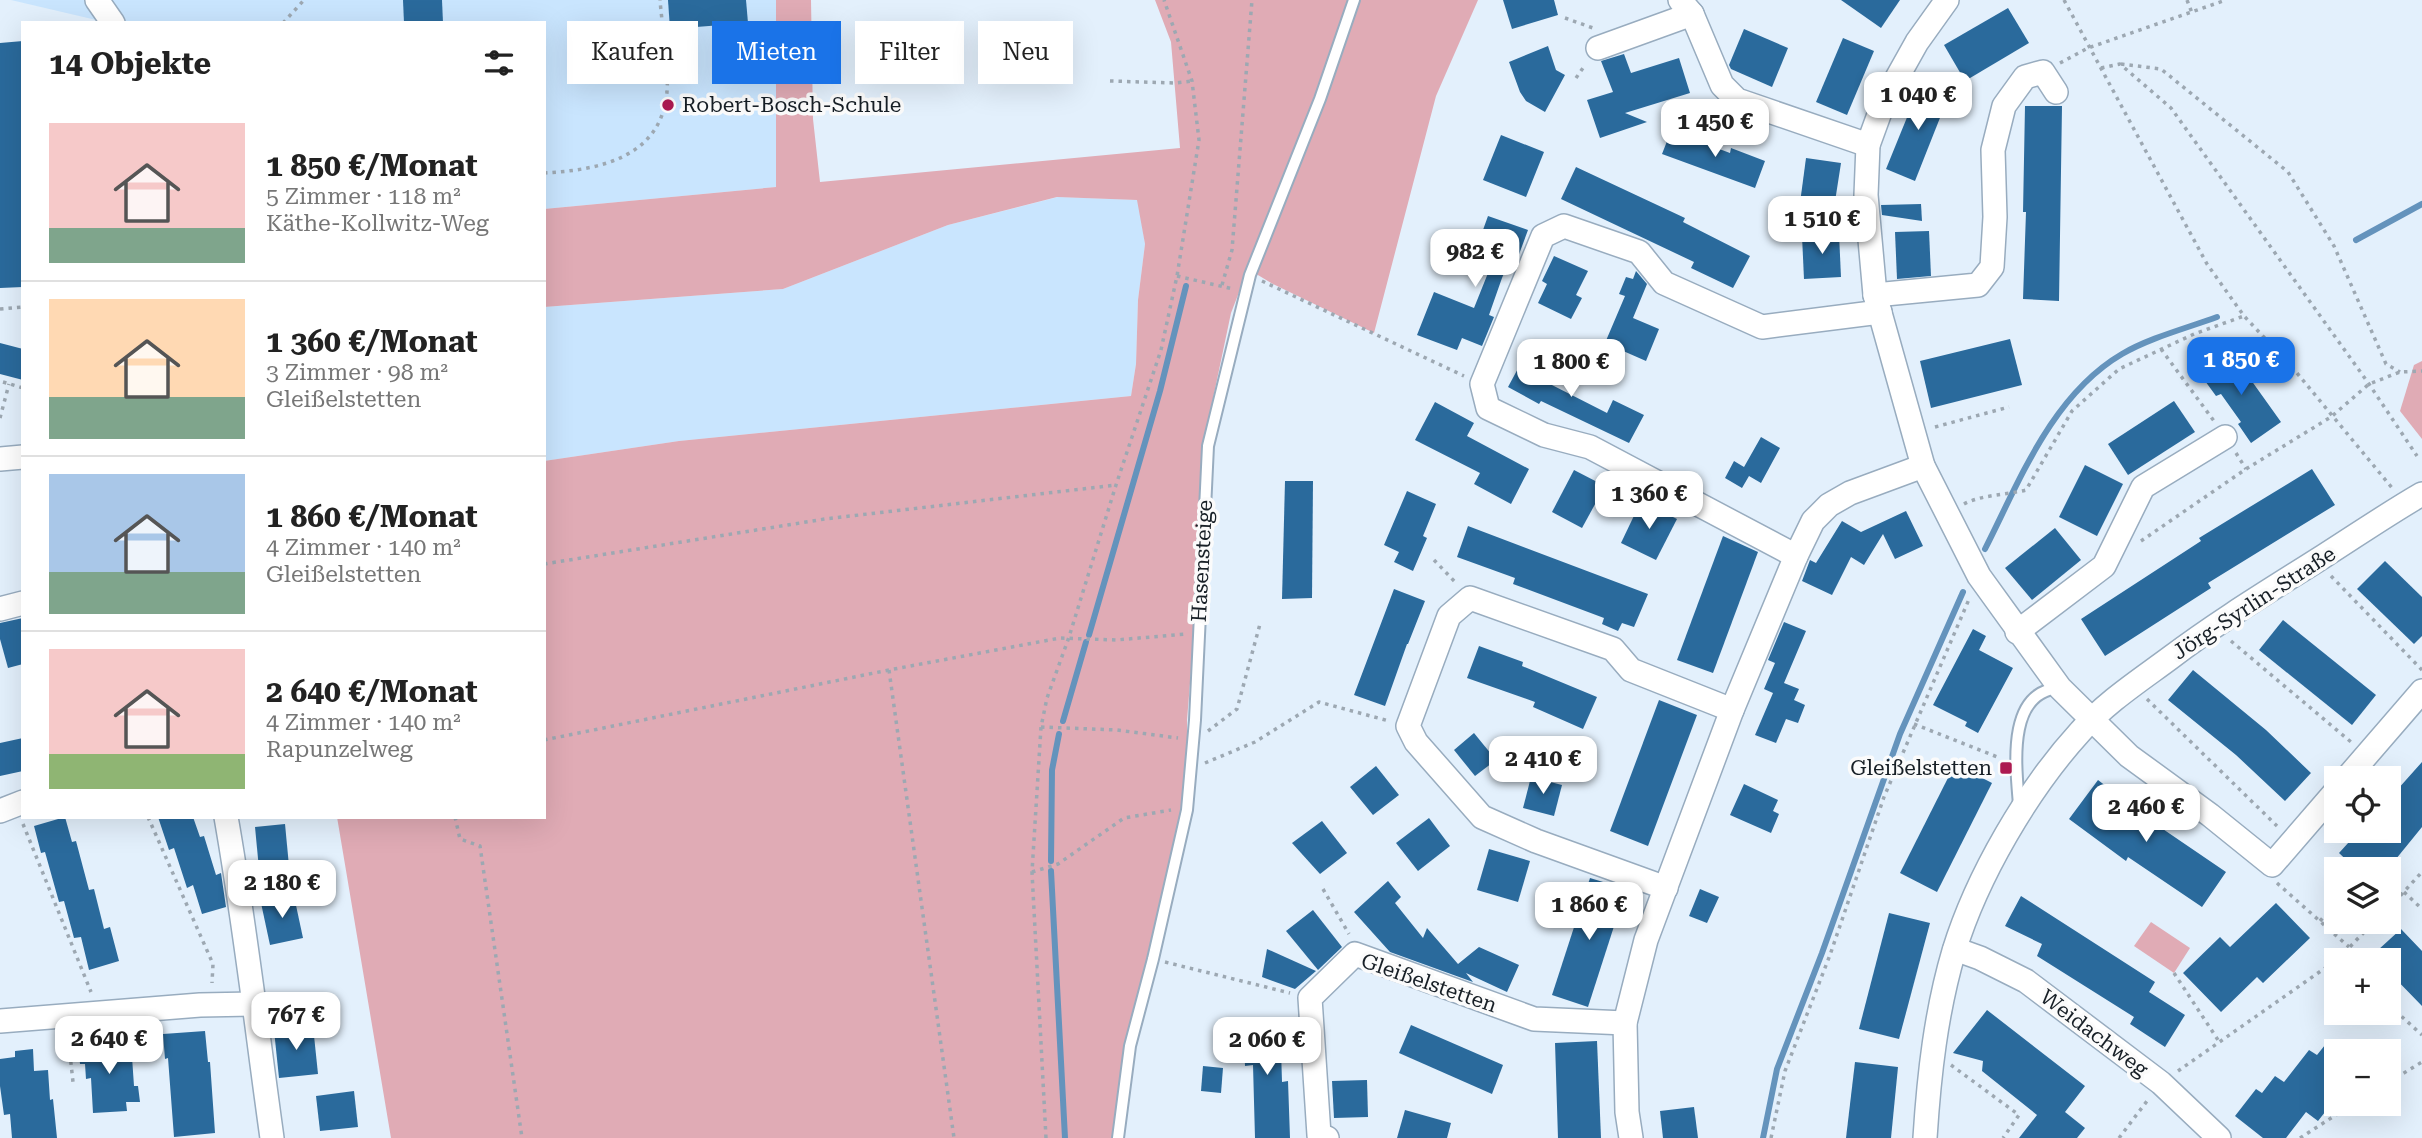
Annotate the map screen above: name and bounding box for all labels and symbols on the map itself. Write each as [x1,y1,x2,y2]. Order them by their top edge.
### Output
pin: 1 040 € [1853,72,1983,132]
place label: Robert-Bosch-Schule [682,93,901,117]
marker: Robert-Bosch-Schule [660,97,676,113]
pin: 1 450 € [1650,100,1780,159]
pin: 1 510 € [1757,196,1887,256]
pin: 982 € [1426,230,1524,289]
pin: 1 850 € [2176,338,2306,397]
pin: 1 800 € [1506,340,1636,399]
pin: 1 360 € [1584,472,1714,531]
street label: Hasensteige [1187,499,1217,623]
street label: Jörg-Syrlin-Straße [2168,541,2340,665]
pin: 2 410 € [1478,736,1608,796]
place label: Gleißelstetten [1850,756,1992,780]
marker: Gleißelstetten [1998,760,2014,776]
pin: 2 460 € [2081,784,2211,844]
pin: 2 180 € [217,860,347,920]
pin: 1 860 € [1524,883,1654,942]
street label: Gleißelstetten [1358,949,1500,1018]
street label: Weidachweg [2035,985,2153,1081]
pin: 767 € [247,992,345,1052]
pin: 2 640 € [44,1016,174,1076]
pin: 2 060 € [1202,1018,1332,1077]

